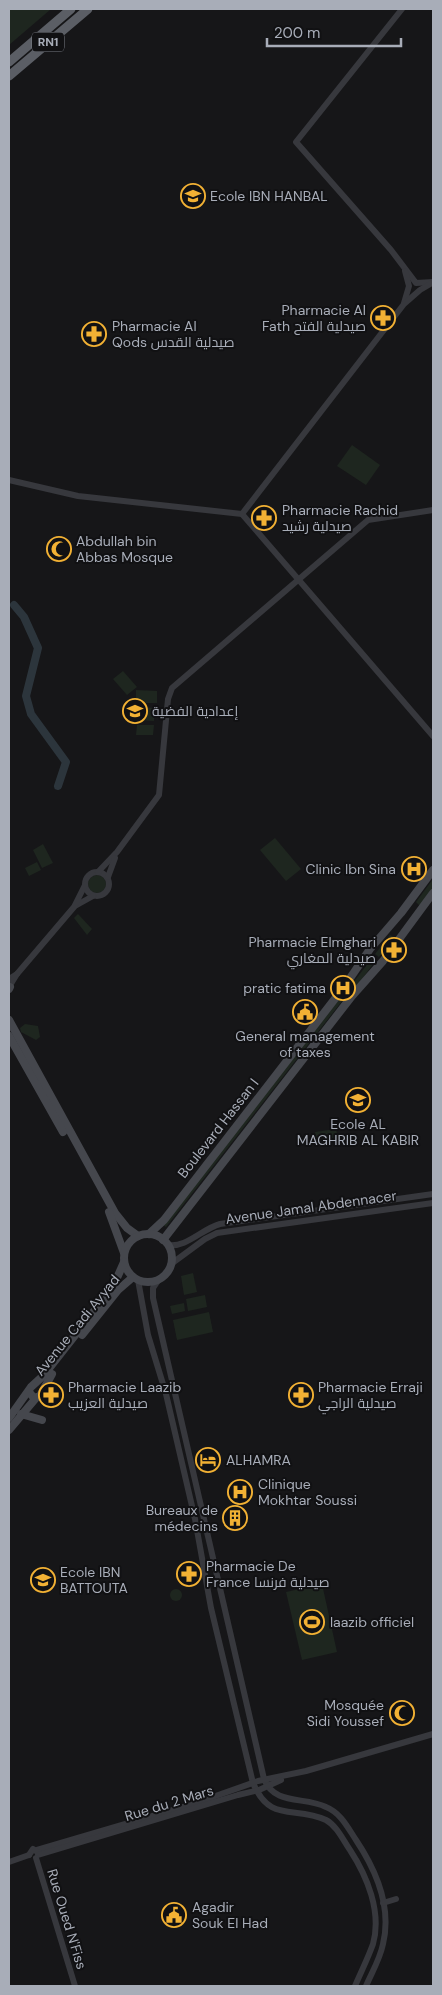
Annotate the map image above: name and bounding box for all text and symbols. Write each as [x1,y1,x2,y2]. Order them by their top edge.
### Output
scale bar [267,15,401,47]
text: 200 m [274,23,320,43]
road number: RN1 [32,32,64,52]
school or university icon: Ecole IBN HANBAL [180,183,206,209]
place label: Ecole IBN HANBAL [210,187,328,205]
place label: Pharmacie Al Fath صيدلية الفتح [262,301,366,335]
pharmacy icon: Pharmacie Al Fath صيدلية الفتح [370,305,396,331]
place label: Pharmacie Al Qods صيدلية القدس [112,317,235,351]
pharmacy icon: Pharmacie Al Qods صيدلية القدس [81,321,107,347]
place label: Pharmacie Rachid صيدلية رشيد [282,501,398,535]
pharmacy icon: Pharmacie Rachid صيدلية رشيد [251,505,277,531]
place label: Abdullah bin Abbas Mosque [76,532,173,566]
mosque icon: Abdullah bin Abbas Mosque [46,536,72,562]
school or university icon: إعدادية الفضية [122,698,148,724]
place label: إعدادية الفضية [152,702,239,720]
hospital icon: Clinic Ibn Sina [401,856,427,882]
place label: Clinic Ibn Sina [305,860,396,878]
place label: Pharmacie Elmghari صيدلية المغاري [248,933,376,970]
pharmacy icon: Pharmacie Elmghari صيدلية المغاري [381,937,407,963]
hospital icon: pratic fatima [330,975,356,1001]
place label: pratic fatima [243,979,326,997]
public building icon: General management of taxes [292,999,318,1025]
place label: General management of taxes [235,1027,375,1061]
street label: Boulevard Hassan I [174,1075,262,1181]
school or university icon: Ecole AL MAGHRIB AL KABIR [345,1087,371,1113]
place label: Ecole AL MAGHRIB AL KABIR [297,1115,419,1149]
street label: Avenue Jamal Abdennacer [224,1186,398,1228]
street label: Avenue Cadi Ayyad [31,1271,123,1379]
place label: Pharmacie Laazib صيدلية العزيب [68,1378,181,1412]
place label: Pharmacie Erraji صيدلية الراجي [318,1378,423,1415]
pharmacy icon: Pharmacie Laazib صيدلية العزيب [38,1382,64,1408]
pharmacy icon: Pharmacie Erraji صيدلية الراجي [288,1382,314,1408]
hotel icon: ALHAMRA [195,1447,221,1473]
place label: ALHAMRA [226,1451,291,1469]
place label: Clinique Mokhtar Soussi [258,1475,357,1509]
hospital icon: Clinique Mokhtar Soussi [227,1479,253,1505]
place label: Bureaux de médecins [146,1501,218,1535]
building icon: Bureaux de médecins [222,1505,248,1531]
place label: Pharmacie De France صيدلية فرنسا [206,1557,330,1591]
pharmacy icon: Pharmacie De France صيدلية فرنسا [176,1561,202,1587]
place label: Ecole IBN BATTOUTA [60,1563,128,1597]
school or university icon: Ecole IBN BATTOUTA [30,1567,56,1593]
sports icon: laazib officiel [299,1609,325,1635]
place label: laazib officiel [330,1613,414,1631]
place label: Mosquée Sidi Youssef [307,1696,384,1730]
mosque icon: Mosquée Sidi Youssef [389,1700,415,1726]
street label: Rue du 2 Mars [122,1781,216,1825]
street label: Rue Oued N'Fiss [43,1867,91,1971]
place label: Agadir Souk El Had [192,1898,268,1932]
public building icon: Agadir Souk El Had [161,1902,187,1928]

